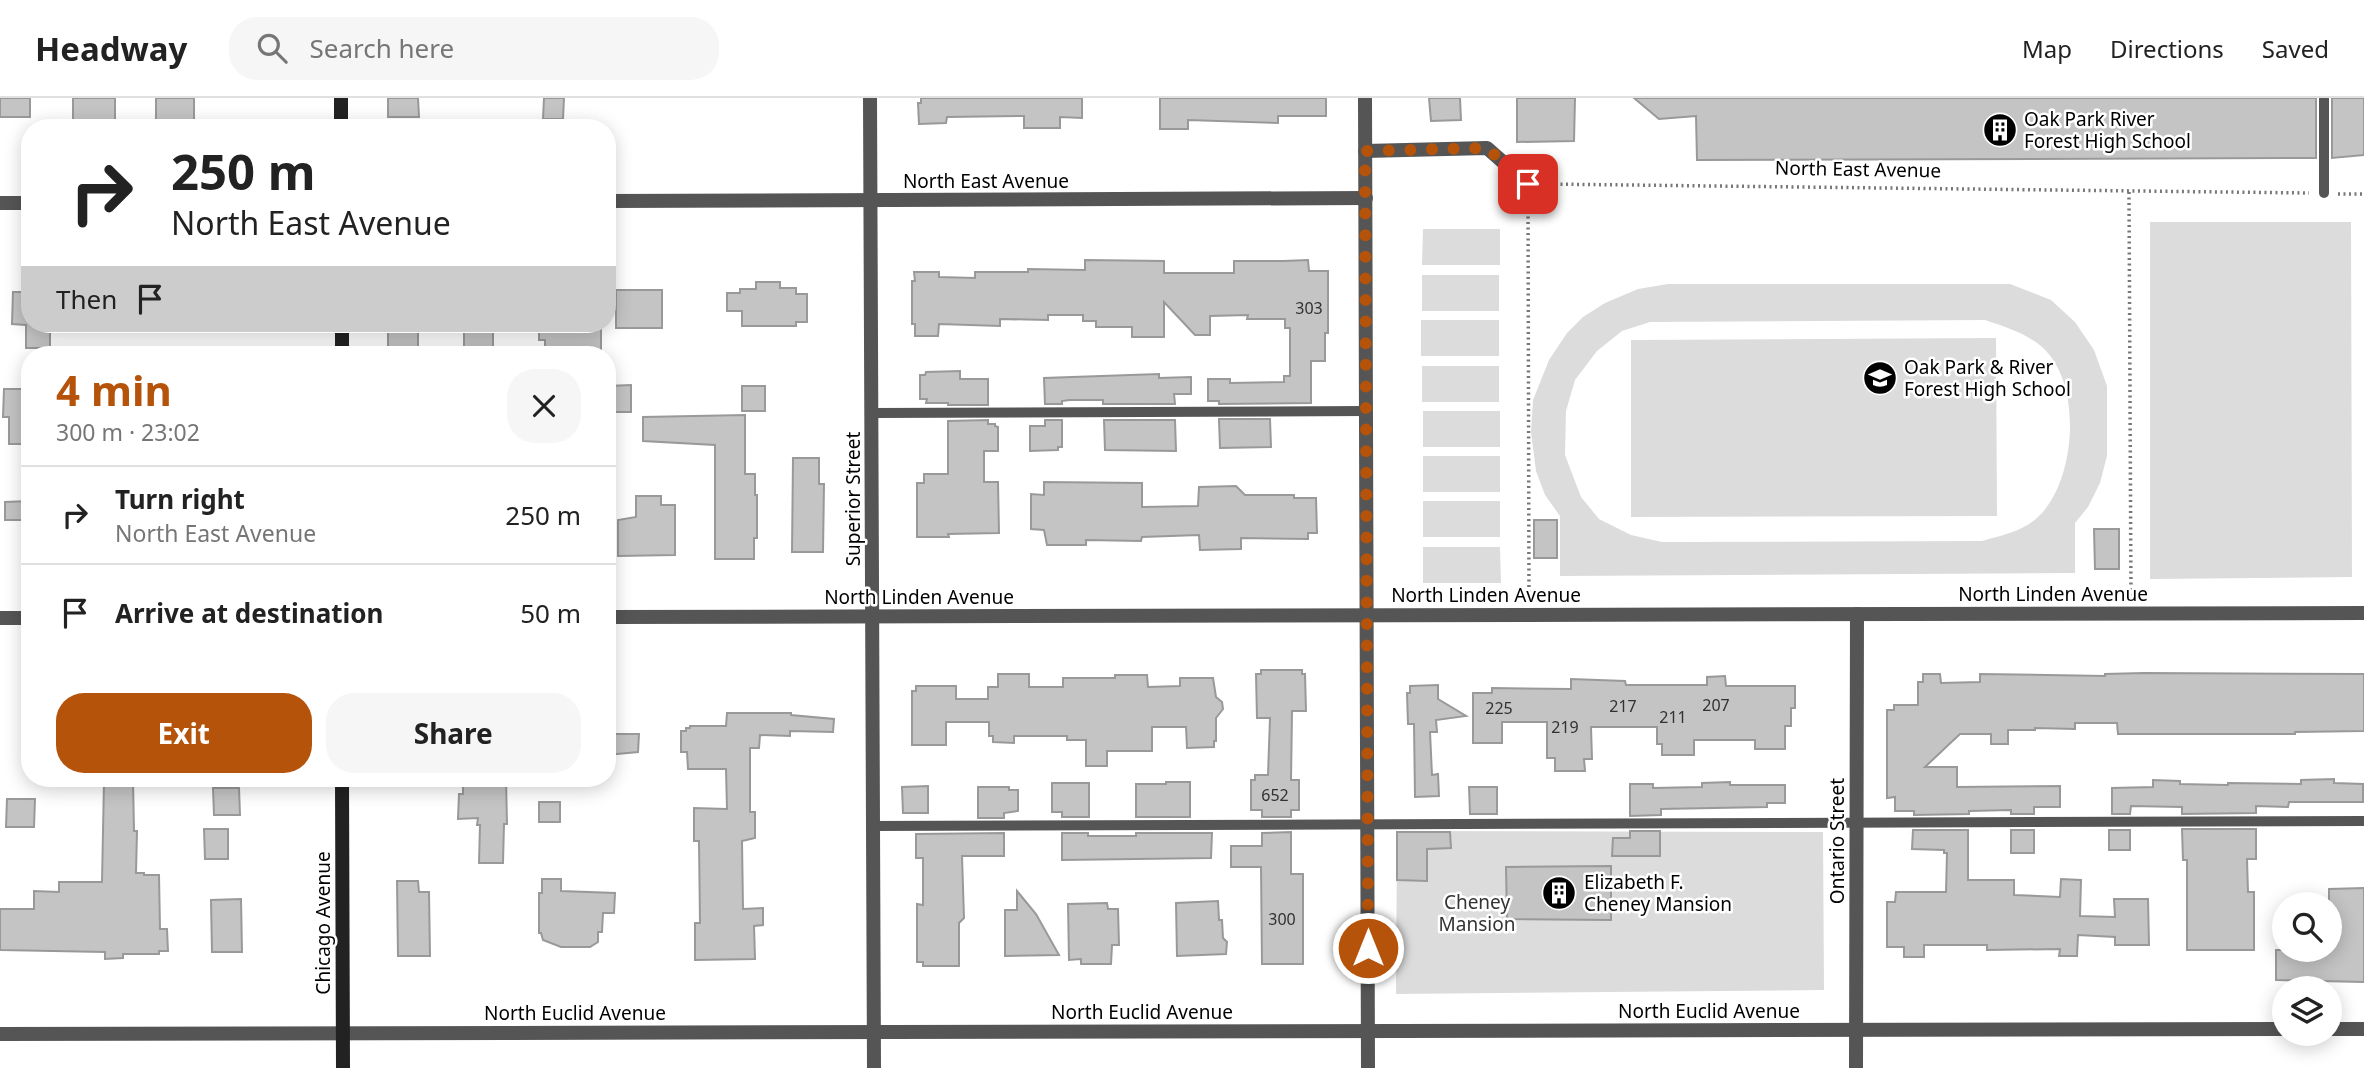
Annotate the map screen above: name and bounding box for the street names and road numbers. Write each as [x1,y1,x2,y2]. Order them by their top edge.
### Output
street label: North East Avenue [1775,155,1941,183]
street label: North East Avenue [903,168,1069,194]
street label: Superior Street [840,432,866,566]
street label: North Linden Avenue [1958,581,2148,607]
street label: North Linden Avenue [1391,582,1581,608]
street label: North Linden Avenue [824,584,1014,610]
street label: Ontario Street [1824,778,1850,904]
street label: Chicago Avenue [310,851,336,995]
street label: North Euclid Avenue [1618,998,1800,1024]
street label: North Euclid Avenue [1051,999,1233,1025]
street label: North Euclid Avenue [484,1000,666,1026]

